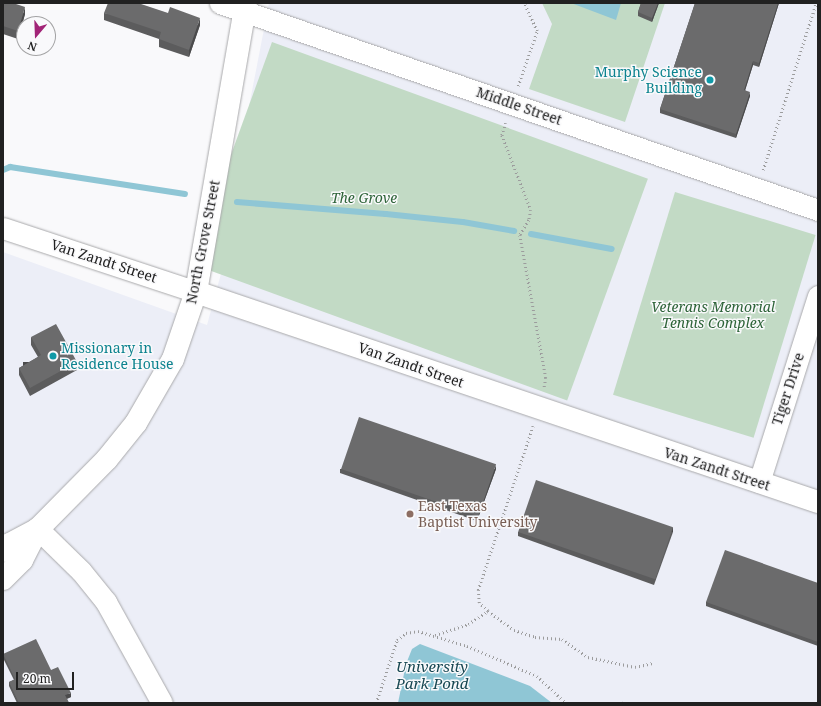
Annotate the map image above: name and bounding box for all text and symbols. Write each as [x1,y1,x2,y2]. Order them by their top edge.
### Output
north arrow [16,16,56,56]
text: N [26,38,39,55]
place label: Murphy Science Building [595,64,702,96]
marker: Murphy Science Building [705,75,715,85]
street label: Middle Street [474,84,564,128]
street label: North Grove Street [183,179,223,305]
park label: The Grove [331,190,397,206]
street label: Van Zandt Street [49,236,159,286]
park label: Veterans Memorial Tennis Complex [651,299,775,332]
street label: Van Zandt Street [356,339,466,391]
place label: Missionary in Residence House [61,340,173,372]
marker: Missionary in Residence House [48,351,58,361]
street label: Tiger Drive [768,351,808,427]
street label: Van Zandt Street [662,444,772,494]
place label: East Texas Baptist University [418,498,537,530]
marker: East Texas Baptist University [405,509,415,519]
water label: University Park Pond [395,657,469,692]
scale bar [18,664,76,690]
text: 20 m [23,670,51,687]

